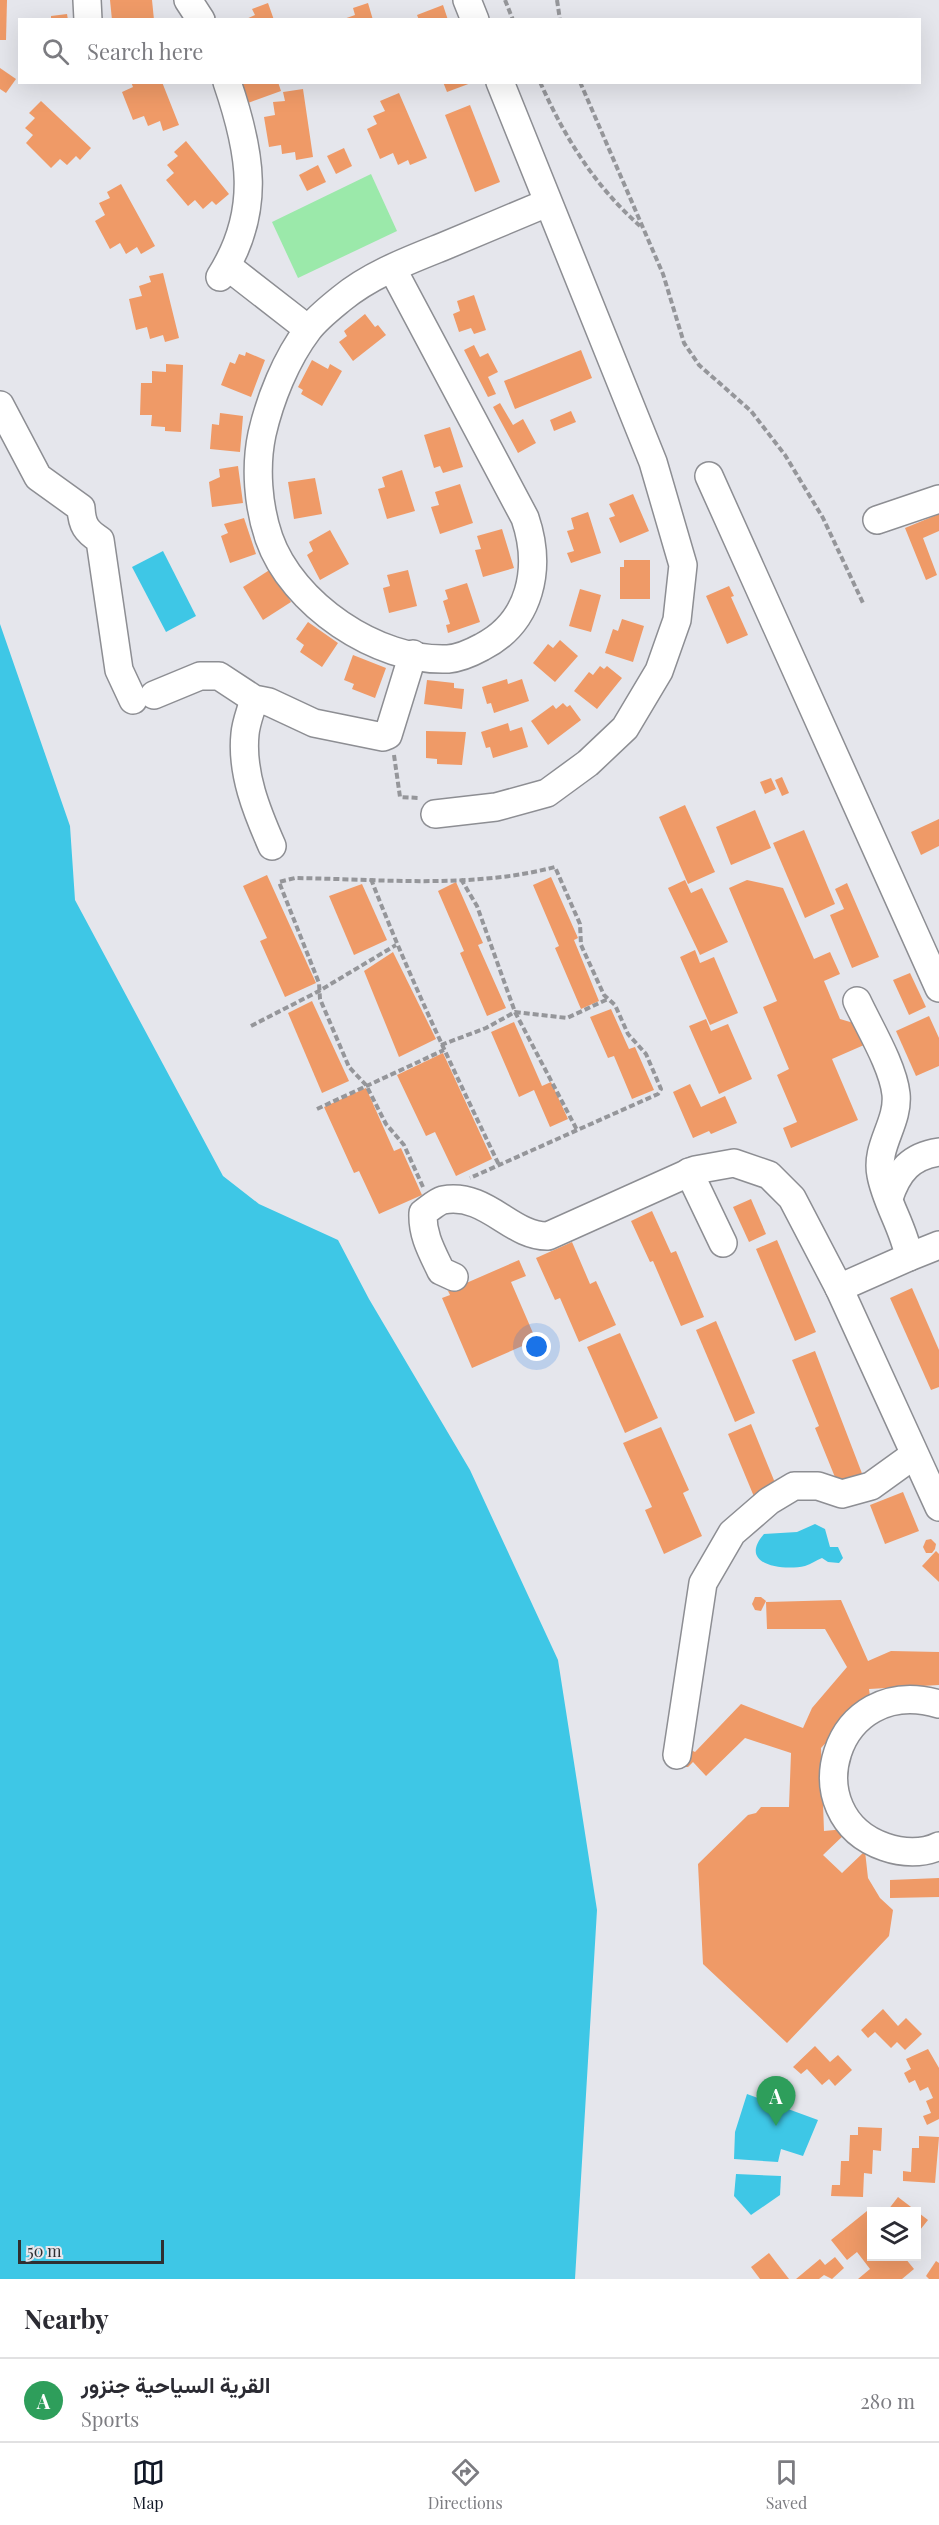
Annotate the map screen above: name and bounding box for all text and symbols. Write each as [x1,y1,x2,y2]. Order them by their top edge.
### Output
search box [18,18,921,84]
icon: search [39,35,72,68]
text: Search here [87,36,203,66]
your location [522,1332,551,1361]
pin: A [756,2076,796,2126]
map controls [867,2207,921,2261]
button: layers [867,2207,921,2261]
scale bar [18,2237,164,2264]
text: 50 m [27,2240,61,2261]
text: Nearby [24,2301,109,2336]
text: القرية السياحية جنزور [81,2369,271,2399]
text: A [37,2387,50,2414]
text: 280 m [860,2387,915,2414]
text: Sports [81,2405,139,2432]
tab: Map [132,2456,165,2513]
tab: Directions [428,2456,503,2513]
tab: Saved [766,2456,807,2513]

